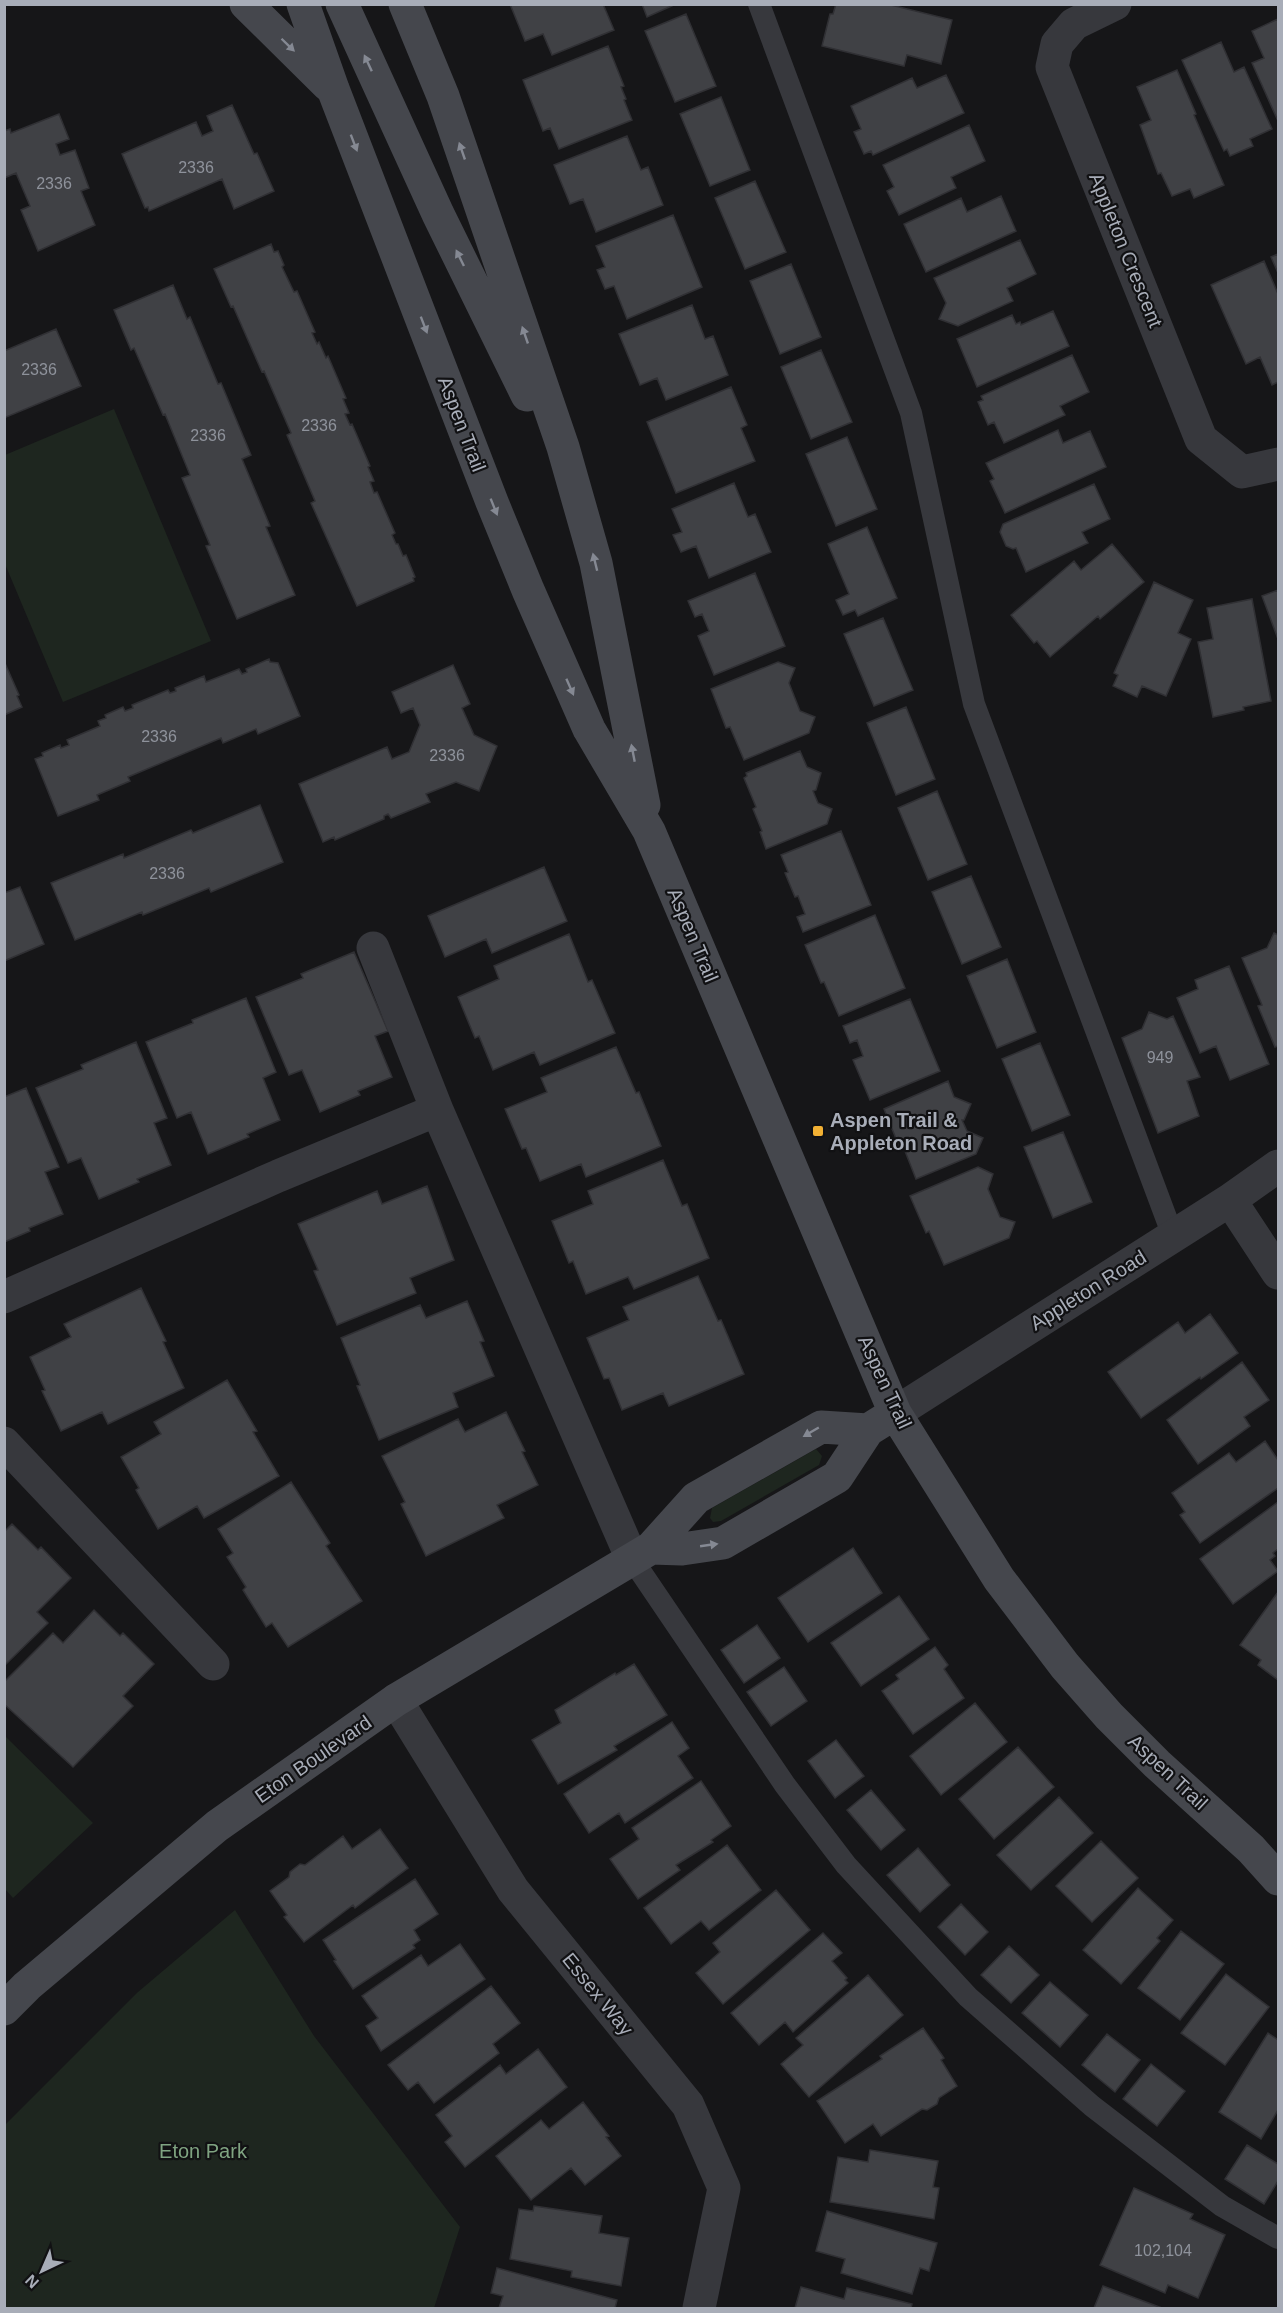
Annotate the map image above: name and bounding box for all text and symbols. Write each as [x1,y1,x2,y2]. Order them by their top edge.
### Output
one-way arrow [280,38,295,52]
one-way arrow [364,54,373,71]
one-way arrow [349,135,359,153]
one-way arrow [457,142,466,160]
house number: 2336 [178,159,214,176]
street label: Appleton Crescent [1085,170,1167,331]
house number: 2336 [36,175,72,192]
one-way arrow [455,250,464,267]
one-way arrow [419,317,429,335]
one-way arrow [519,326,529,344]
house number: 2336 [21,361,57,378]
street label: Aspen Trail [434,373,490,475]
house number: 2336 [301,417,337,434]
house number: 2336 [190,427,226,444]
one-way arrow [489,499,499,517]
one-way arrow [590,552,600,571]
one-way arrow [566,678,575,696]
house number: 2336 [141,728,177,745]
one-way arrow [628,743,637,762]
house number: 2336 [429,747,465,764]
house number: 2336 [149,865,185,882]
street label: Aspen Trail [663,885,723,985]
house number: 949 [1147,1049,1173,1066]
place label: Aspen Trail & Appleton Road [830,1109,972,1154]
marker: Aspen Trail & Appleton Road [811,1124,825,1138]
street label: Appleton Road [1026,1246,1150,1334]
street label: Aspen Trail [854,1332,916,1432]
one-way arrow [802,1427,819,1437]
one-way arrow [699,1540,718,1549]
street label: Eton Boulevard [251,1711,375,1807]
street label: Aspen Trail [1124,1730,1212,1814]
street label: Essex Way [558,1948,638,2040]
park label: Eton Park [159,2140,248,2162]
north arrow [12,2241,72,2301]
house number: 102,104 [1134,2242,1192,2259]
text: N [22,2271,42,2292]

